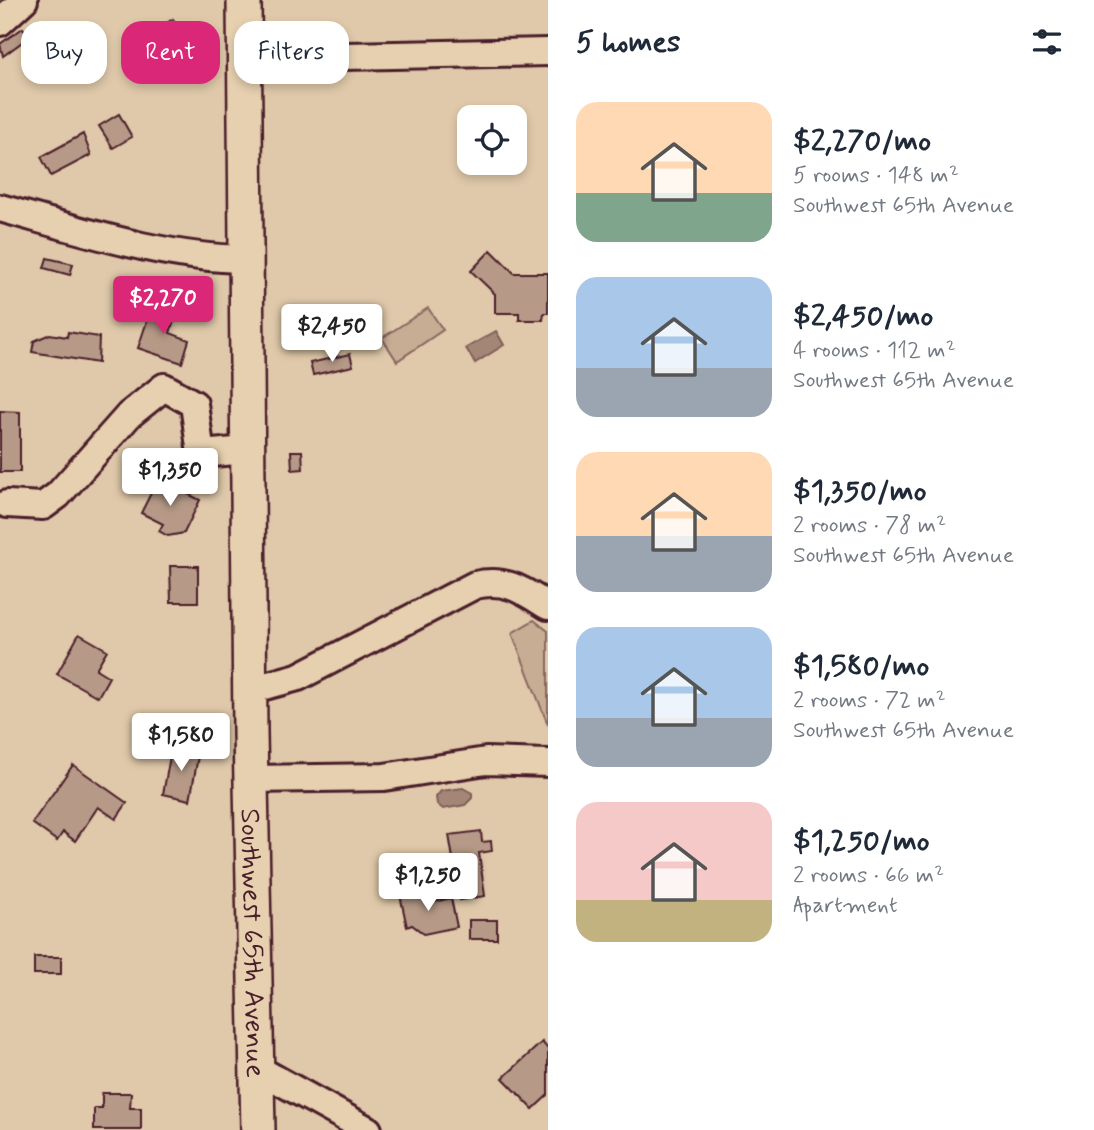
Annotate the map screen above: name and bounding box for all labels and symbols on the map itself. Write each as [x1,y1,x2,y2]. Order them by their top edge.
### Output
pin: $2,270 [106,276,220,336]
pin: $2,450 [275,304,389,364]
pin: $1,350 [113,448,227,508]
pin: $1,580 [124,714,238,773]
street label: Southwest 65th Avenue [231,808,273,1078]
pin: $1,250 [371,853,485,913]

